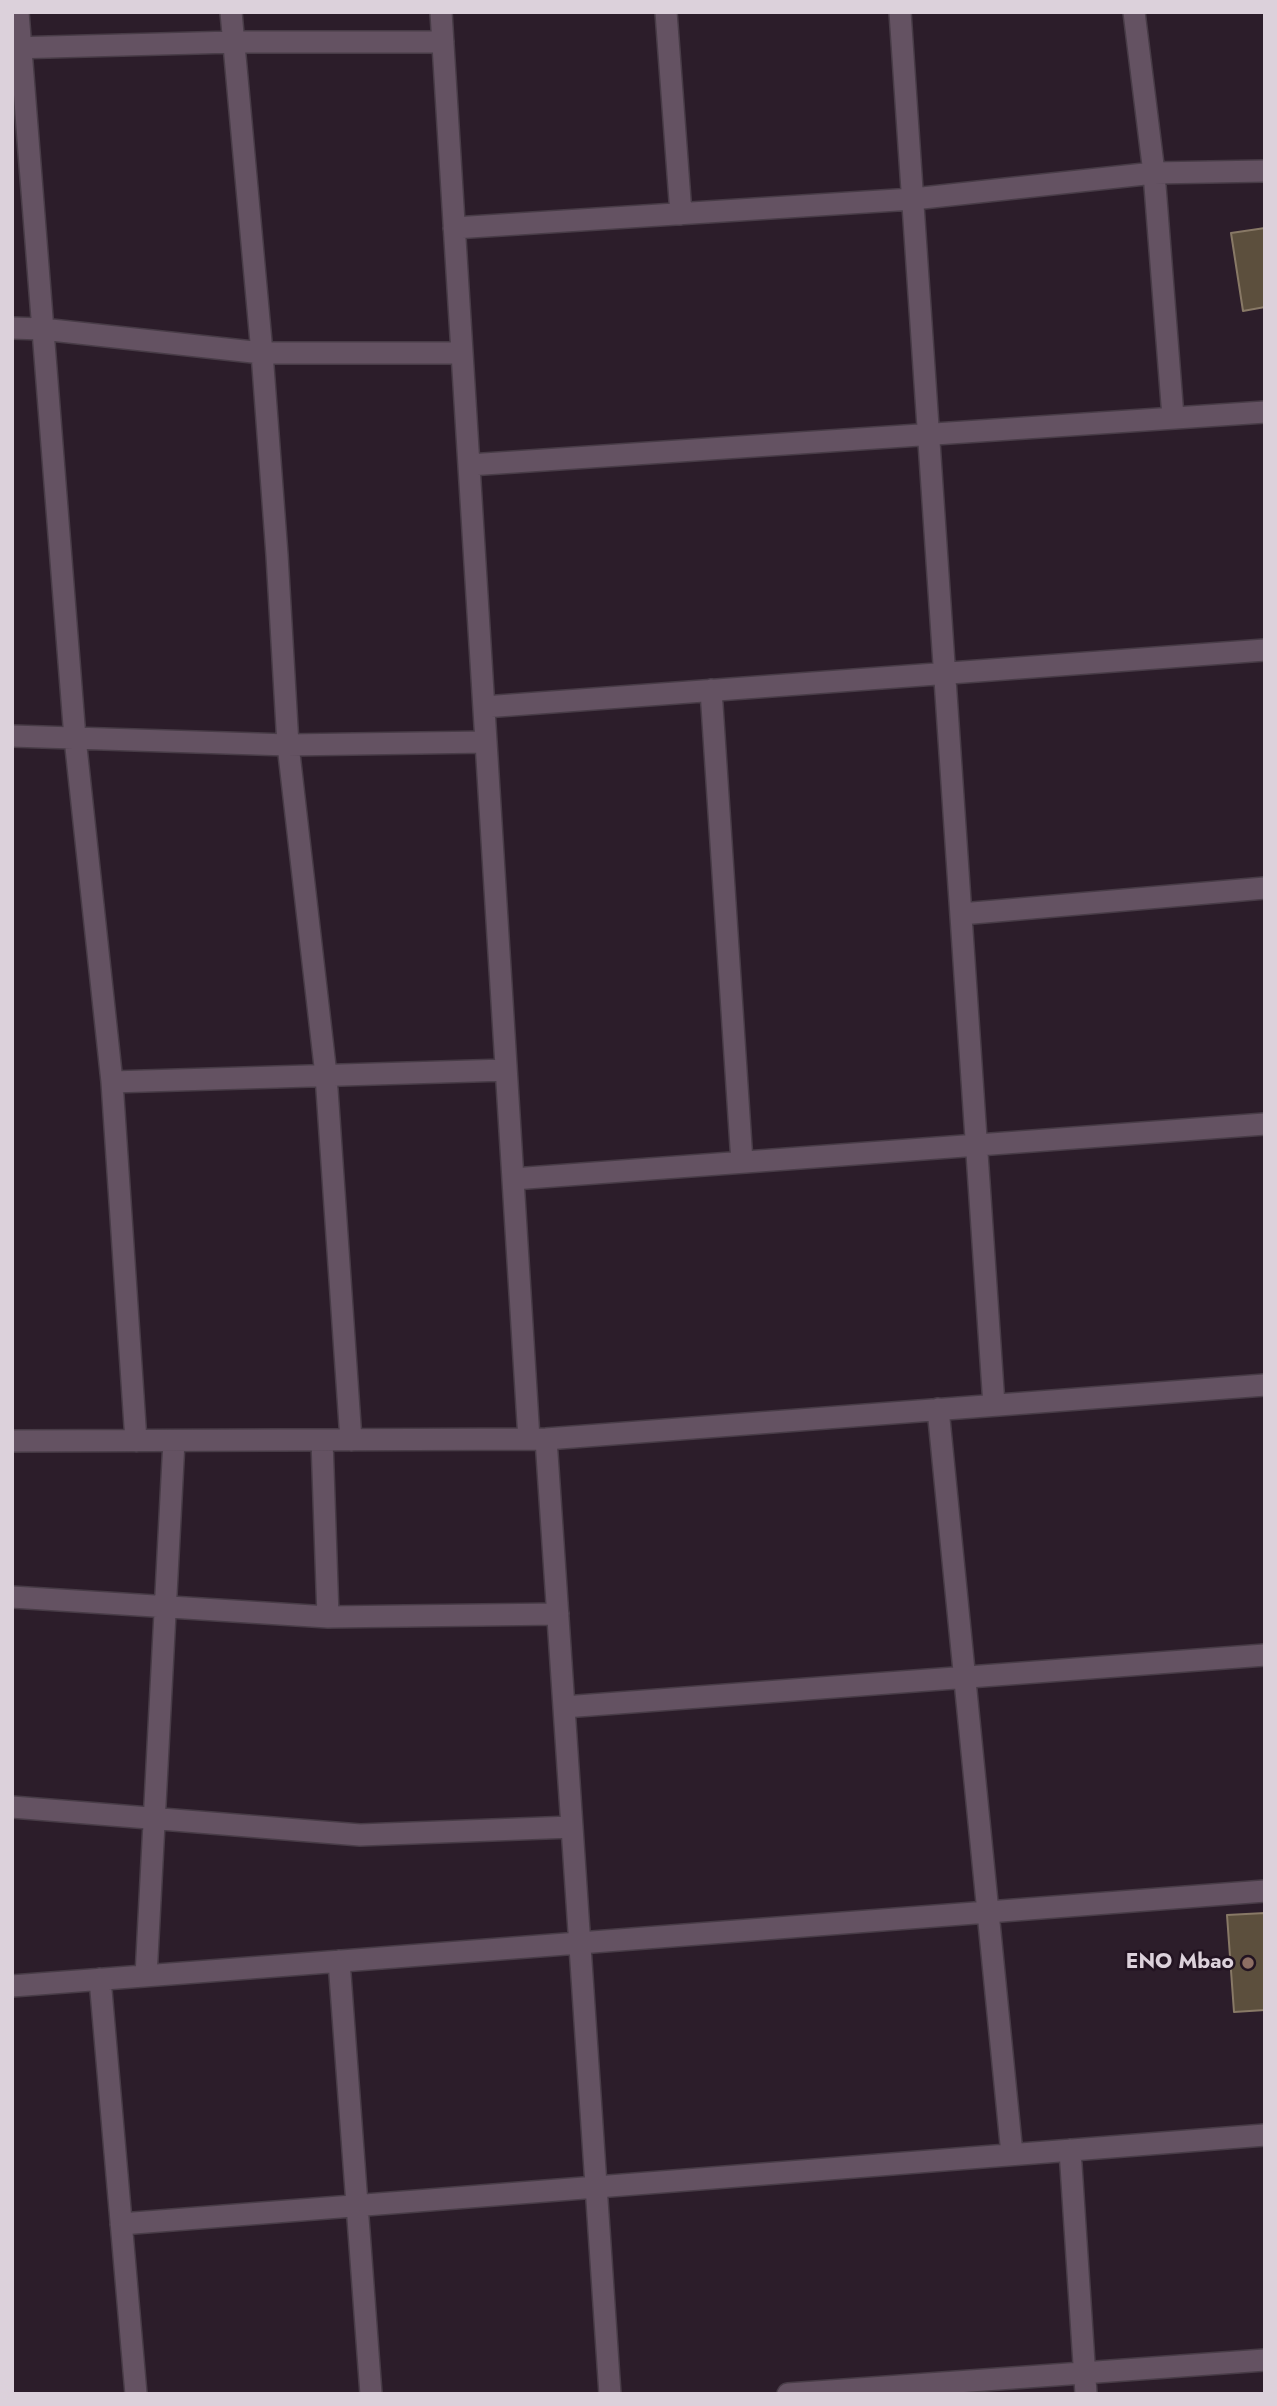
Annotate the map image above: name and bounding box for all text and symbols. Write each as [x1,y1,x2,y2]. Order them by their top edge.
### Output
place label: ENO Mbao [1126,1950,1234,1976]
marker: ENO Mbao [1240,1955,1256,1971]

